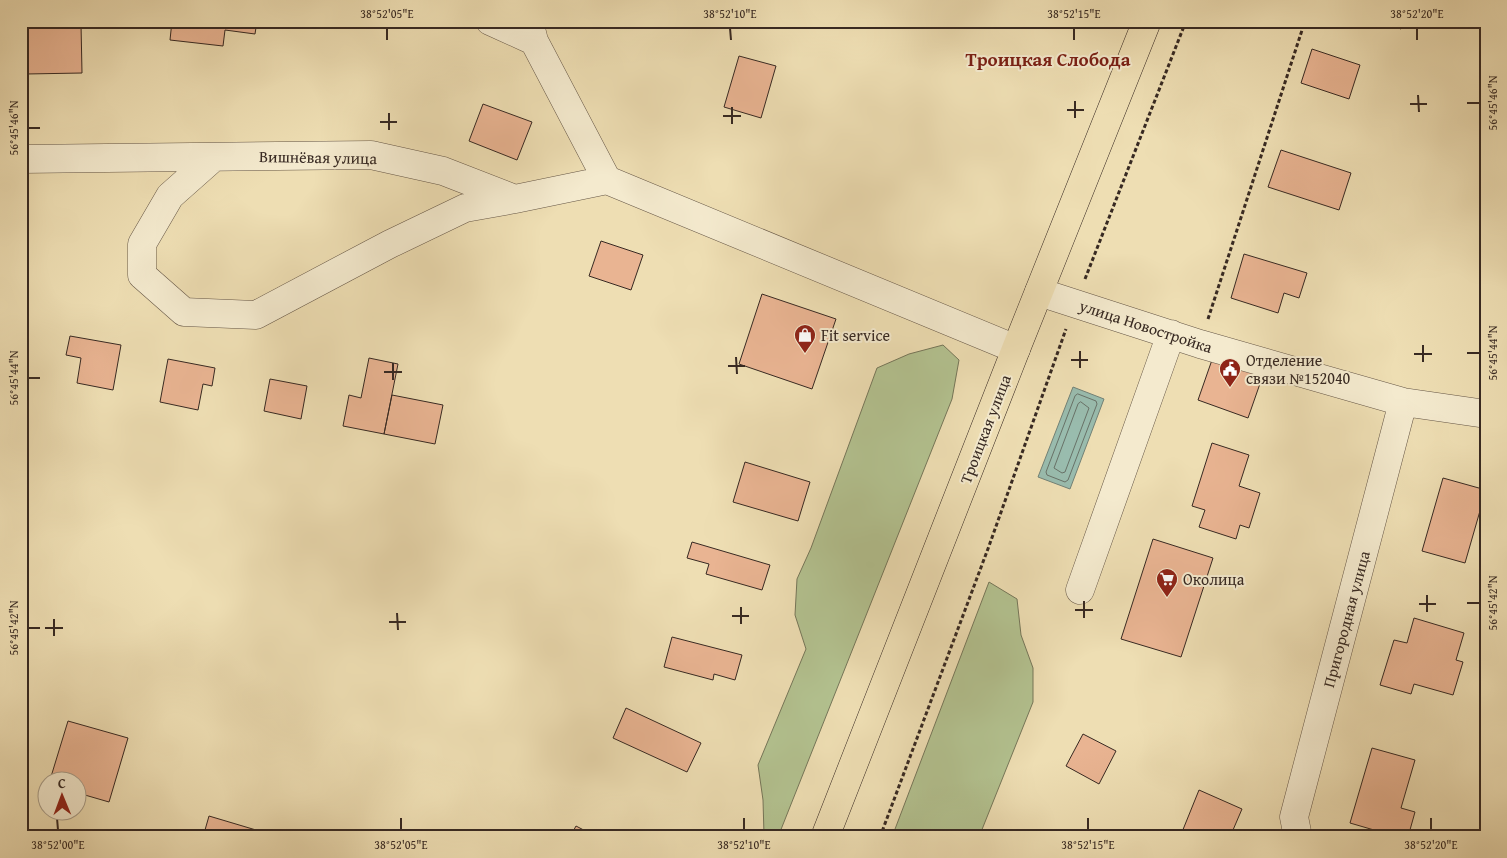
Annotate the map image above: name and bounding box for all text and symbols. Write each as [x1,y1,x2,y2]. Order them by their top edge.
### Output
text: 38°52'05"E [360,5,414,22]
text: 38°52'10"E [703,5,757,22]
text: 38°52'15"E [1047,5,1101,22]
text: 38°52'20"E [1390,5,1444,22]
district label: Троицкая Слобода [966,45,1131,73]
text: 56°45'46"N [1484,75,1501,131]
text: 56°45'46"N [5,100,22,156]
street label: Вишнёвая улица [259,144,377,170]
street label: улица Новостройка [1075,293,1216,359]
shop icon: Fit service [793,323,817,354]
place label: Fit service [821,323,890,347]
text: 56°45'44"N [1484,325,1501,381]
place label: Отделение связи №152040 [1246,348,1351,390]
text: 56°45'44"N [5,350,22,406]
public building icon: Отделение связи №152040 [1218,357,1242,388]
street label: Троицкая улица [953,371,1017,487]
street label: Пригородная улица [1316,548,1376,690]
supermarket icon: Околица [1155,567,1179,598]
place label: Околица [1183,567,1245,591]
text: 56°45'42"N [1484,575,1501,631]
text: 56°45'42"N [5,600,22,656]
north arrow [38,770,88,820]
text: С [58,773,66,793]
text: 38°52'00"E [31,836,85,853]
text: 38°52'05"E [374,836,428,853]
text: 38°52'10"E [717,836,771,853]
text: 38°52'15"E [1061,836,1115,853]
text: 38°52'20"E [1404,836,1458,853]

